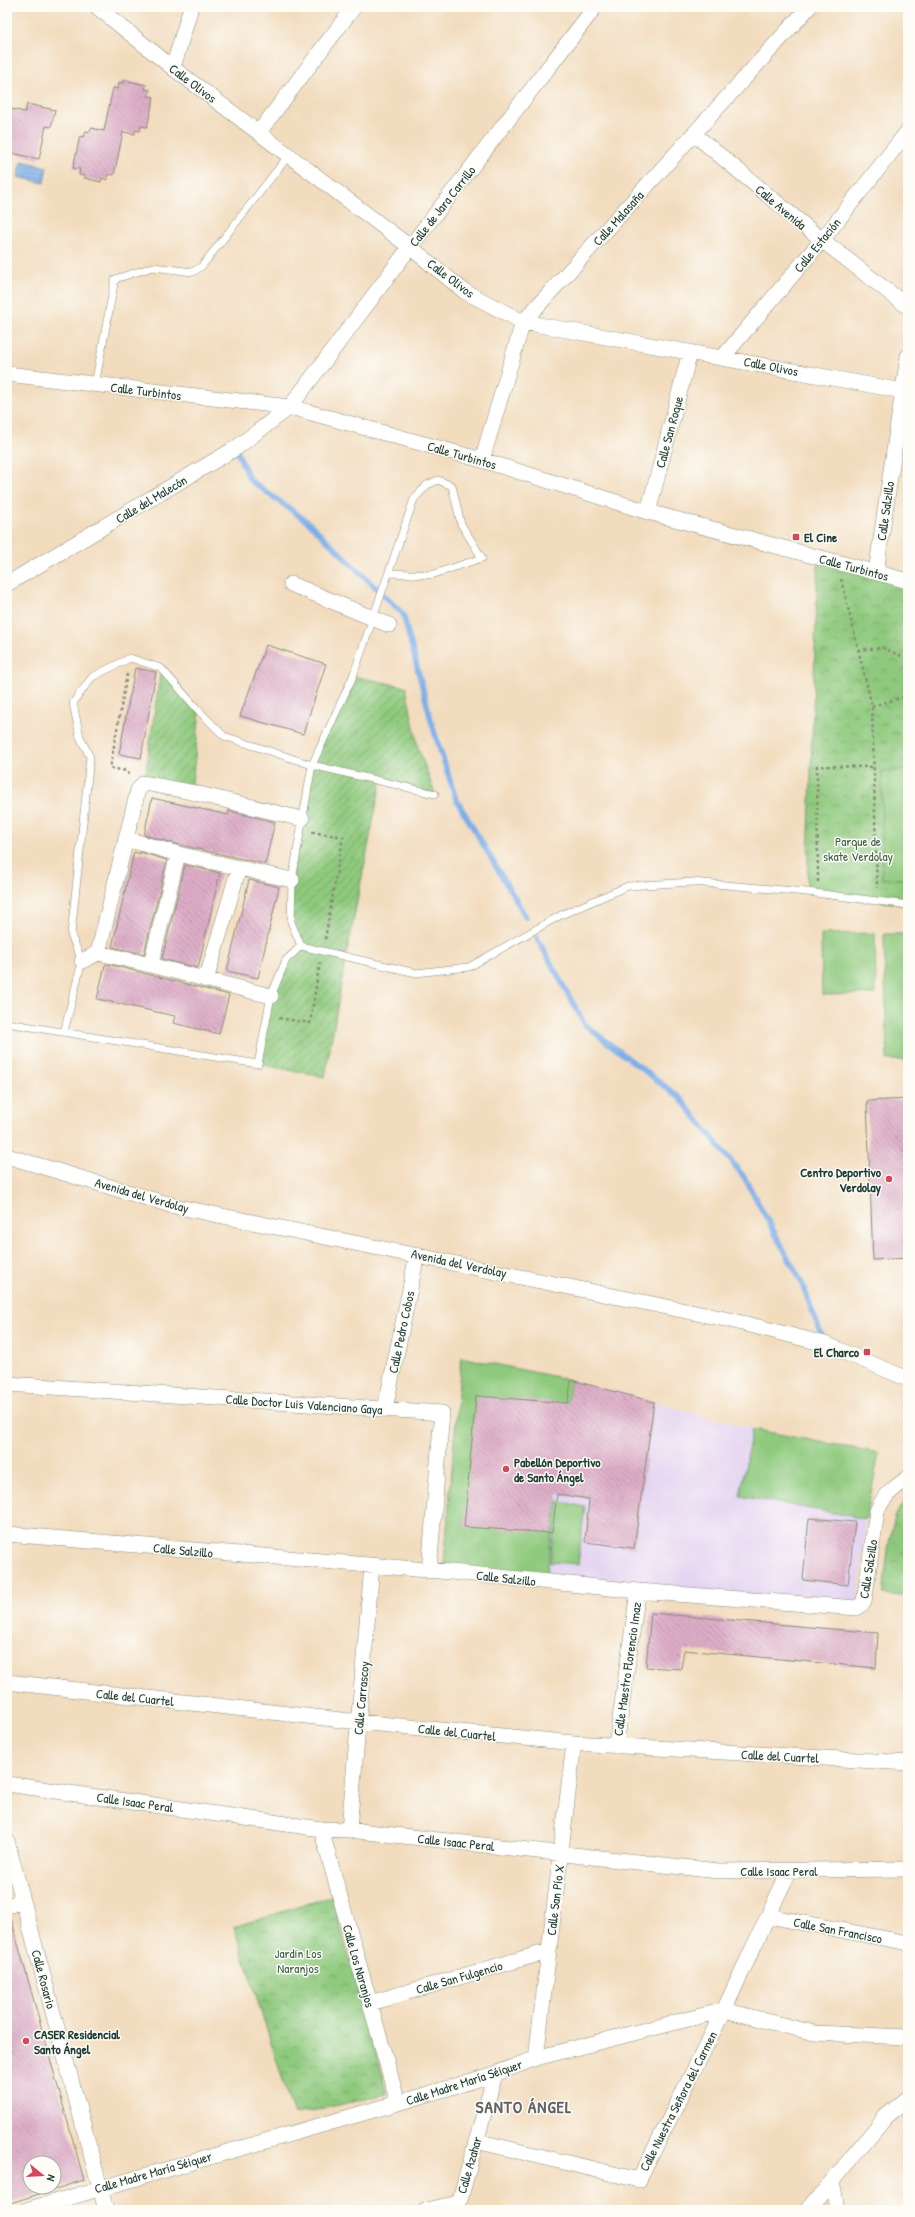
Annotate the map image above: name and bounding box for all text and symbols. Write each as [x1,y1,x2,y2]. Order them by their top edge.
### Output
street label: Calle Olivos [166,59,220,107]
street label: Calle de Jara Carrillo [405,162,479,250]
street label: Calle Avenida [752,180,810,234]
street label: Calle Malasaña [588,187,648,249]
street label: Calle Estación [789,214,845,276]
street label: Calle Olivos [424,254,478,302]
street label: Calle Olivos [742,352,800,380]
street label: Calle Turbintos [110,378,182,404]
street label: Calle San Roque [651,394,687,470]
street label: Calle Turbintos [425,437,499,473]
street label: Calle del Malecón [112,471,190,527]
street label: Calle Salzillo [872,480,898,542]
place label: El Cine [804,528,838,546]
marker: El Cine [791,532,801,542]
street label: Calle Turbintos [817,549,891,585]
park label: Parque de skate Verdolay [823,832,893,865]
place label: Centro Deportivo Verdolay [800,1163,882,1197]
street label: Avenida del Verdolay [93,1173,192,1217]
marker: Centro Deportivo Verdolay [884,1174,894,1184]
street label: Avenida del Verdolay [410,1244,509,1282]
street label: Calle Pedro Cobos [383,1289,419,1375]
place label: El Charco [814,1343,860,1361]
marker: El Charco [862,1347,872,1357]
street label: Calle Doctor Luis Valenciano Gaya [225,1390,383,1418]
place label: Pabellón Deportivo de Santo Ángel [514,1453,601,1487]
marker: Pabellón Deportivo de Santo Ángel [501,1464,511,1474]
street label: Calle Salzillo [152,1538,214,1562]
street label: Calle Salzillo [854,1538,882,1600]
street label: Calle Salzillo [475,1566,537,1590]
street label: Calle Maestro Florencio Imaz [609,1600,645,1737]
street label: Calle Carrascoy [349,1660,373,1736]
street label: Calle del Cuartel [95,1684,175,1710]
street label: Calle del Cuartel [417,1719,497,1745]
street label: Calle del Cuartel [740,1745,820,1767]
street label: Calle Isaac Peral [95,1788,175,1816]
street label: Calle Isaac Peral [417,1829,496,1855]
street label: Calle Isaac Peral [740,1862,818,1880]
street label: Calle San Pío X [542,1863,568,1936]
street label: Calle San Francisco [792,1913,884,1947]
street label: Calle Los Naranjos [339,1922,379,2010]
park label: Jardín Los Naranjos [275,1944,321,1977]
street label: Calle Rosario [27,1948,61,2010]
street label: Calle San Fulgencio [414,1956,504,1998]
place label: CASER Residencial Santo Ángel [34,2025,120,2059]
street label: Calle Nuestra Señora del Carmen [635,2028,721,2174]
marker: CASER Residencial Santo Ángel [21,2036,31,2046]
street label: Calle Madre María Séiquer [404,2055,524,2109]
district label: SANTO ÁNGEL [476,2095,572,2118]
street label: Calle Azahar [452,2134,486,2196]
street label: Calle Madre María Séiquer [92,2147,214,2197]
north arrow [22,2155,62,2195]
text: N [44,2173,59,2183]

